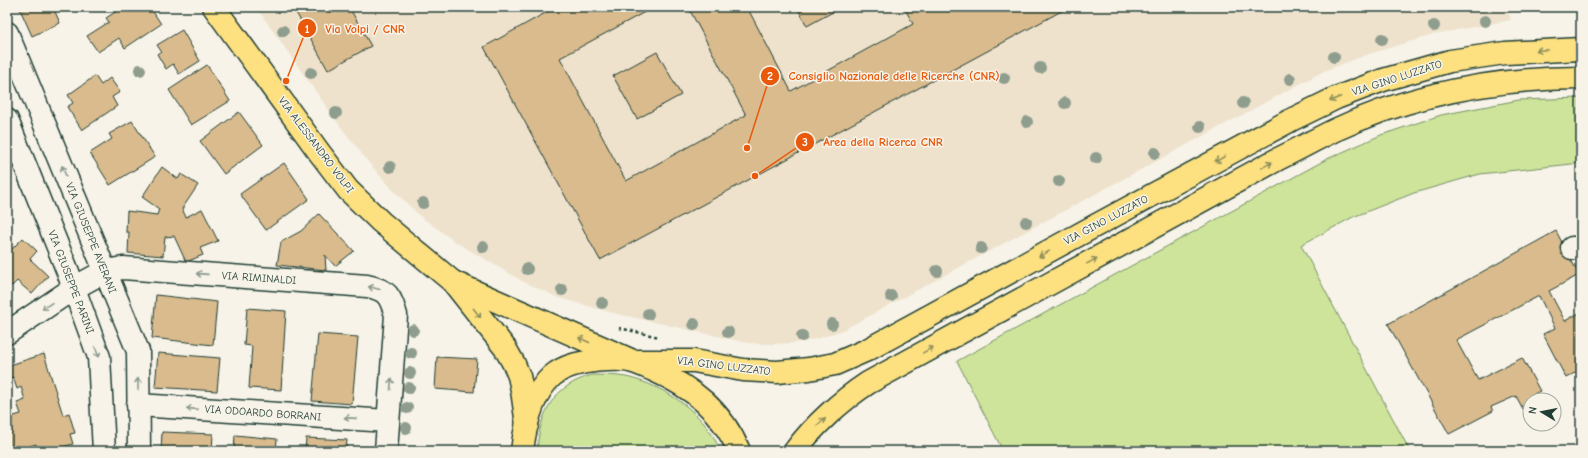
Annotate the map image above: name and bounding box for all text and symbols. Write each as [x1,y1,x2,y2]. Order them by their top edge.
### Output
callout: Via Volpi / CNR [297,16,413,40]
text: 1 [305,22,310,36]
text: Via Volpi / CNR [325,22,405,36]
one-way arrow [1536,46,1549,54]
street label: VIA GINO LUZZATO [1350,57,1444,99]
callout: Consiglio Nazionale delle Ricerche (CNR) [760,64,1007,88]
text: 2 [767,69,773,83]
text: Consiglio Nazionale delle Ricerche (CNR) [788,69,1000,83]
street label: VIA ALESSANDRO VOLPI [276,94,356,196]
one-way arrow [1329,96,1341,103]
callout: Area della Ricerca CNR [795,130,951,154]
text: 3 [802,135,808,149]
text: Area della Ricerca CNR [823,135,943,149]
one-way arrow [1214,155,1226,163]
one-way arrow [1261,161,1273,169]
one-way arrow [59,165,67,177]
street label: VIA GIUSEPPE AVERANI [63,181,119,295]
street label: VIA GINO LUZZATO [1062,192,1150,248]
street label: VIA GIUSEPPE PARINI [45,228,97,336]
one-way arrow [1038,250,1050,258]
one-way arrow [1085,257,1097,264]
street label: VIA RIMINALDI [221,269,297,287]
one-way arrow [196,270,209,277]
one-way arrow [367,283,380,291]
one-way arrow [42,302,53,310]
one-way arrow [473,307,482,318]
one-way arrow [578,336,590,343]
one-way arrow [94,345,102,357]
one-way arrow [922,346,934,353]
street label: VIA GINO LUZZATO [677,354,771,378]
one-way arrow [134,378,142,391]
one-way arrow [388,378,395,391]
north arrow [1522,392,1562,432]
street label: VIA ODOARDO BORRANI [204,402,322,424]
one-way arrow [186,405,199,412]
text: N [1526,406,1540,415]
one-way arrow [344,415,357,422]
one-way arrow [816,417,826,427]

